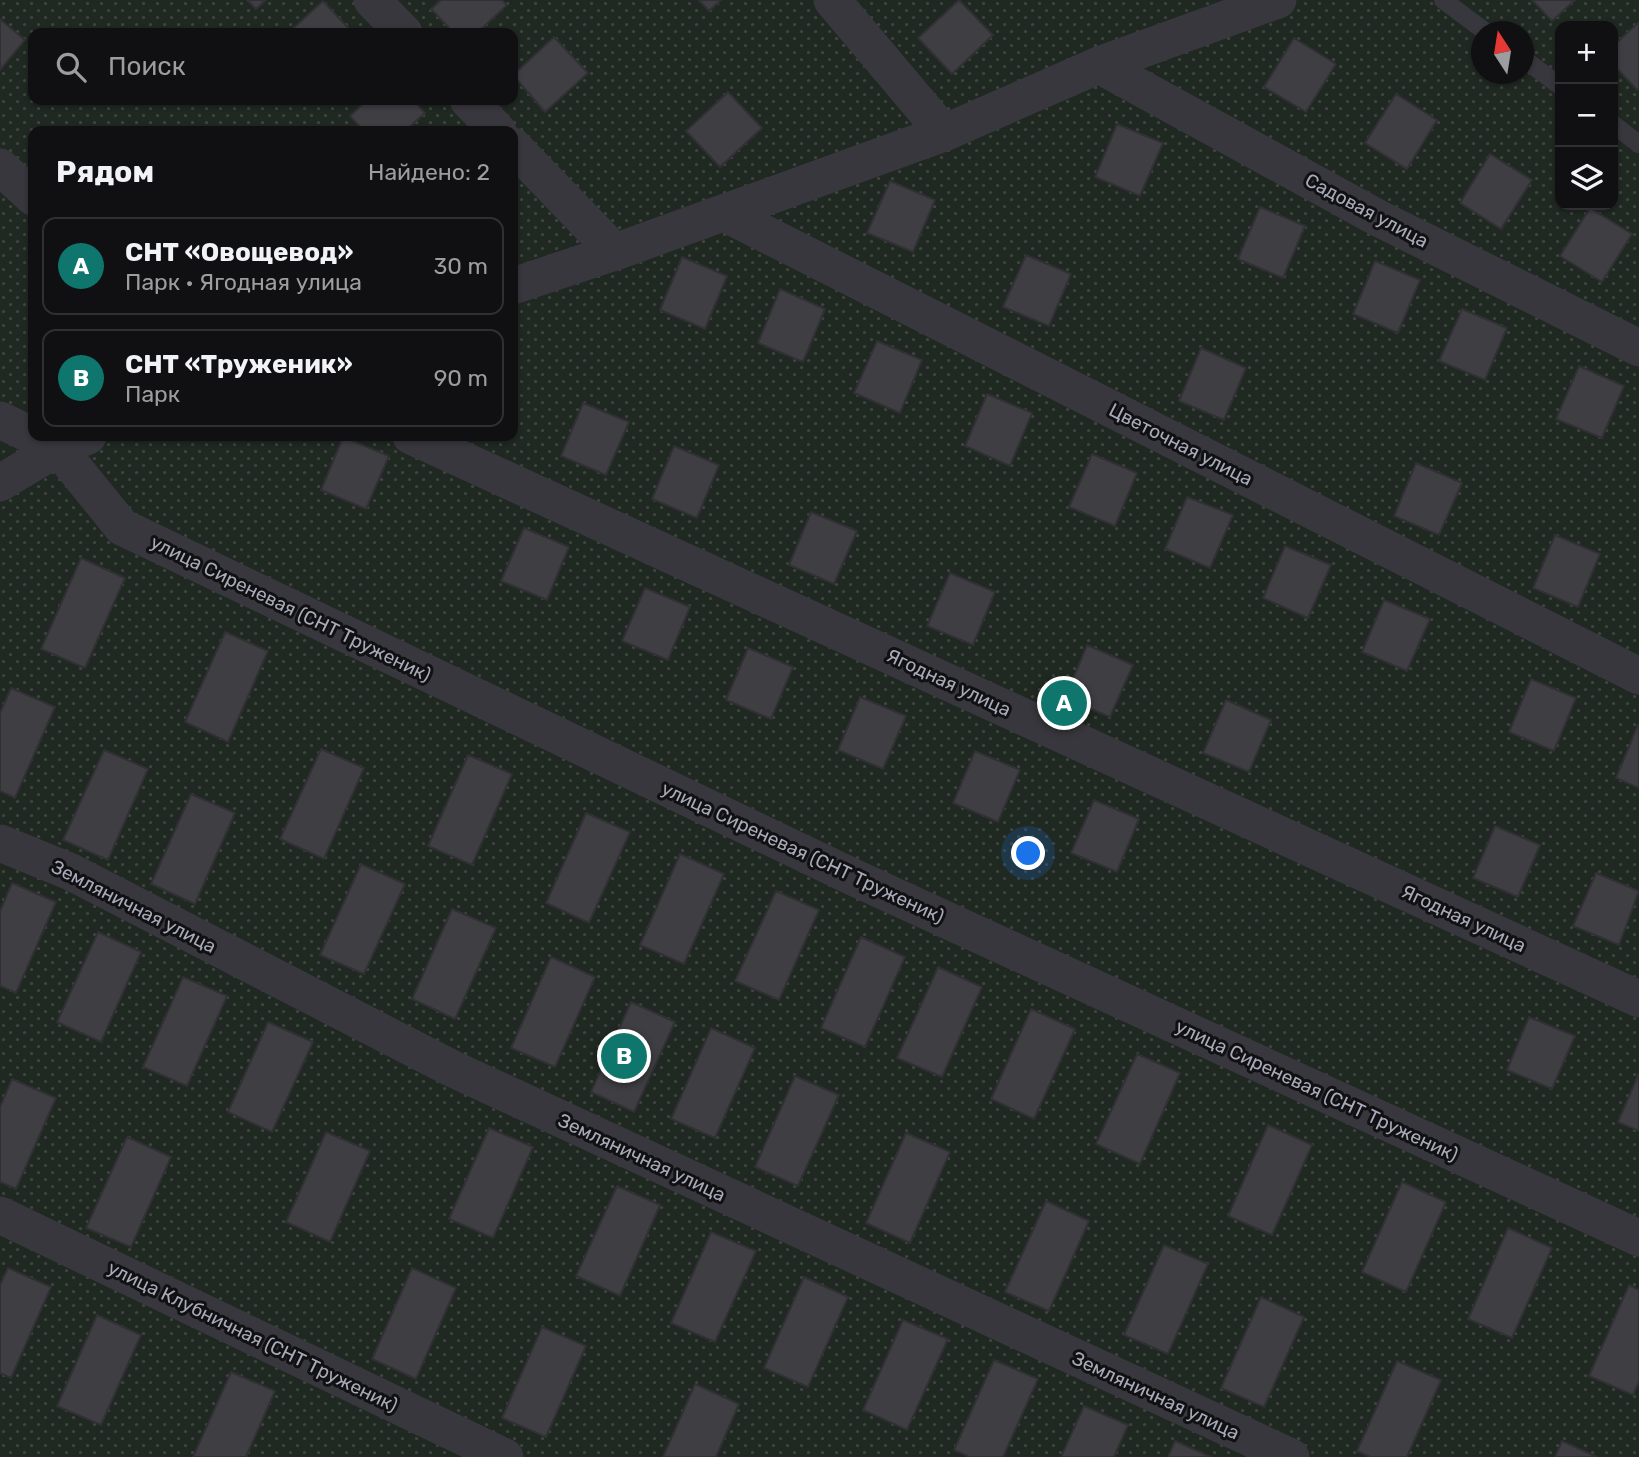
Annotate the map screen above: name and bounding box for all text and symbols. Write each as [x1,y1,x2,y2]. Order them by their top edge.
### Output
north arrow [1471,21,1534,84]
map controls [1555,21,1618,210]
button: + [1555,21,1618,84]
search box [28,28,518,105]
icon: search [52,48,90,86]
text: Поиск [108,51,186,82]
button: − [1555,84,1618,147]
button: layers [1555,147,1618,210]
text: Рядом [56,154,154,190]
text: Найдено: 2 [368,158,490,186]
street label: Садовая улица [1301,168,1432,253]
text: СНТ «Овощевод» [125,237,353,268]
text: A [73,252,89,280]
text: 30 m [433,252,488,280]
text: Парк · Ягодная улица [125,268,362,296]
text: СНТ «Труженик» [125,349,353,380]
text: B [73,364,89,392]
text: 90 m [434,364,488,392]
text: Парк [125,380,180,408]
street label: Цветочная улица [1105,398,1256,491]
street label: улица Сиреневая (СНТ Труженик) [147,530,435,687]
street label: Ягодная улица [883,644,1015,721]
pin: A [1041,677,1087,729]
street label: улица Сиреневая (СНТ Труженик) [658,777,948,928]
your location [1011,836,1045,870]
street label: Земляничная улица [47,855,220,958]
street label: Ягодная улица [1398,880,1530,957]
street label: улица Сиреневая (СНТ Труженик) [1172,1015,1462,1166]
pin: B [601,1030,647,1082]
street label: Земляничная улица [554,1109,729,1206]
street label: улица Клубничная (СНТ Труженик) [104,1256,402,1417]
street label: Земляничная улица [1068,1347,1243,1444]

